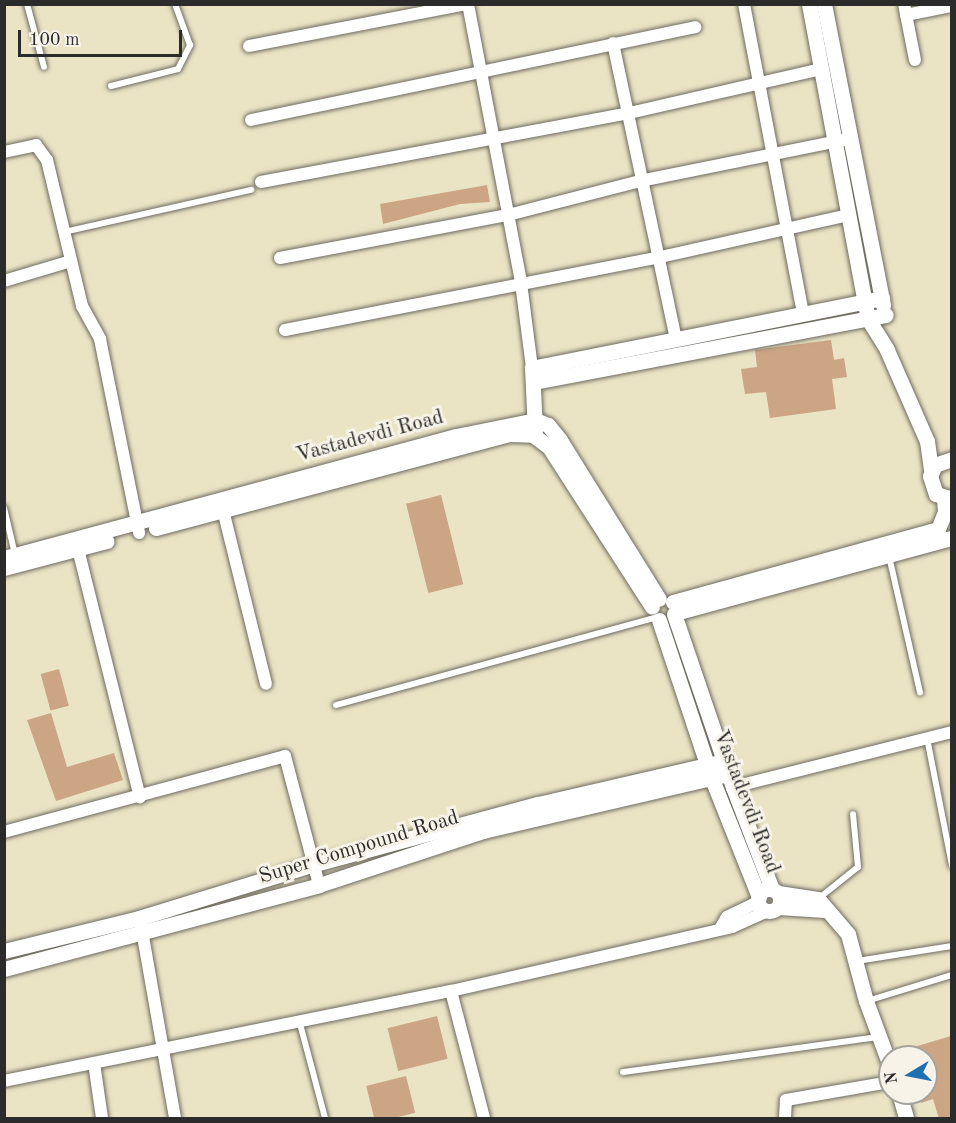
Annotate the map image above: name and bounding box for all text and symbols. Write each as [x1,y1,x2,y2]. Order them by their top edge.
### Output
scale bar [21,18,184,56]
text: 100 m [29,31,80,49]
street label: Vastadevdi Road [293,405,447,469]
street label: Vastadevdi Road [707,727,785,877]
street label: Super Compound Road [256,806,462,890]
north arrow [878,1045,938,1105]
text: N [883,1070,901,1085]

